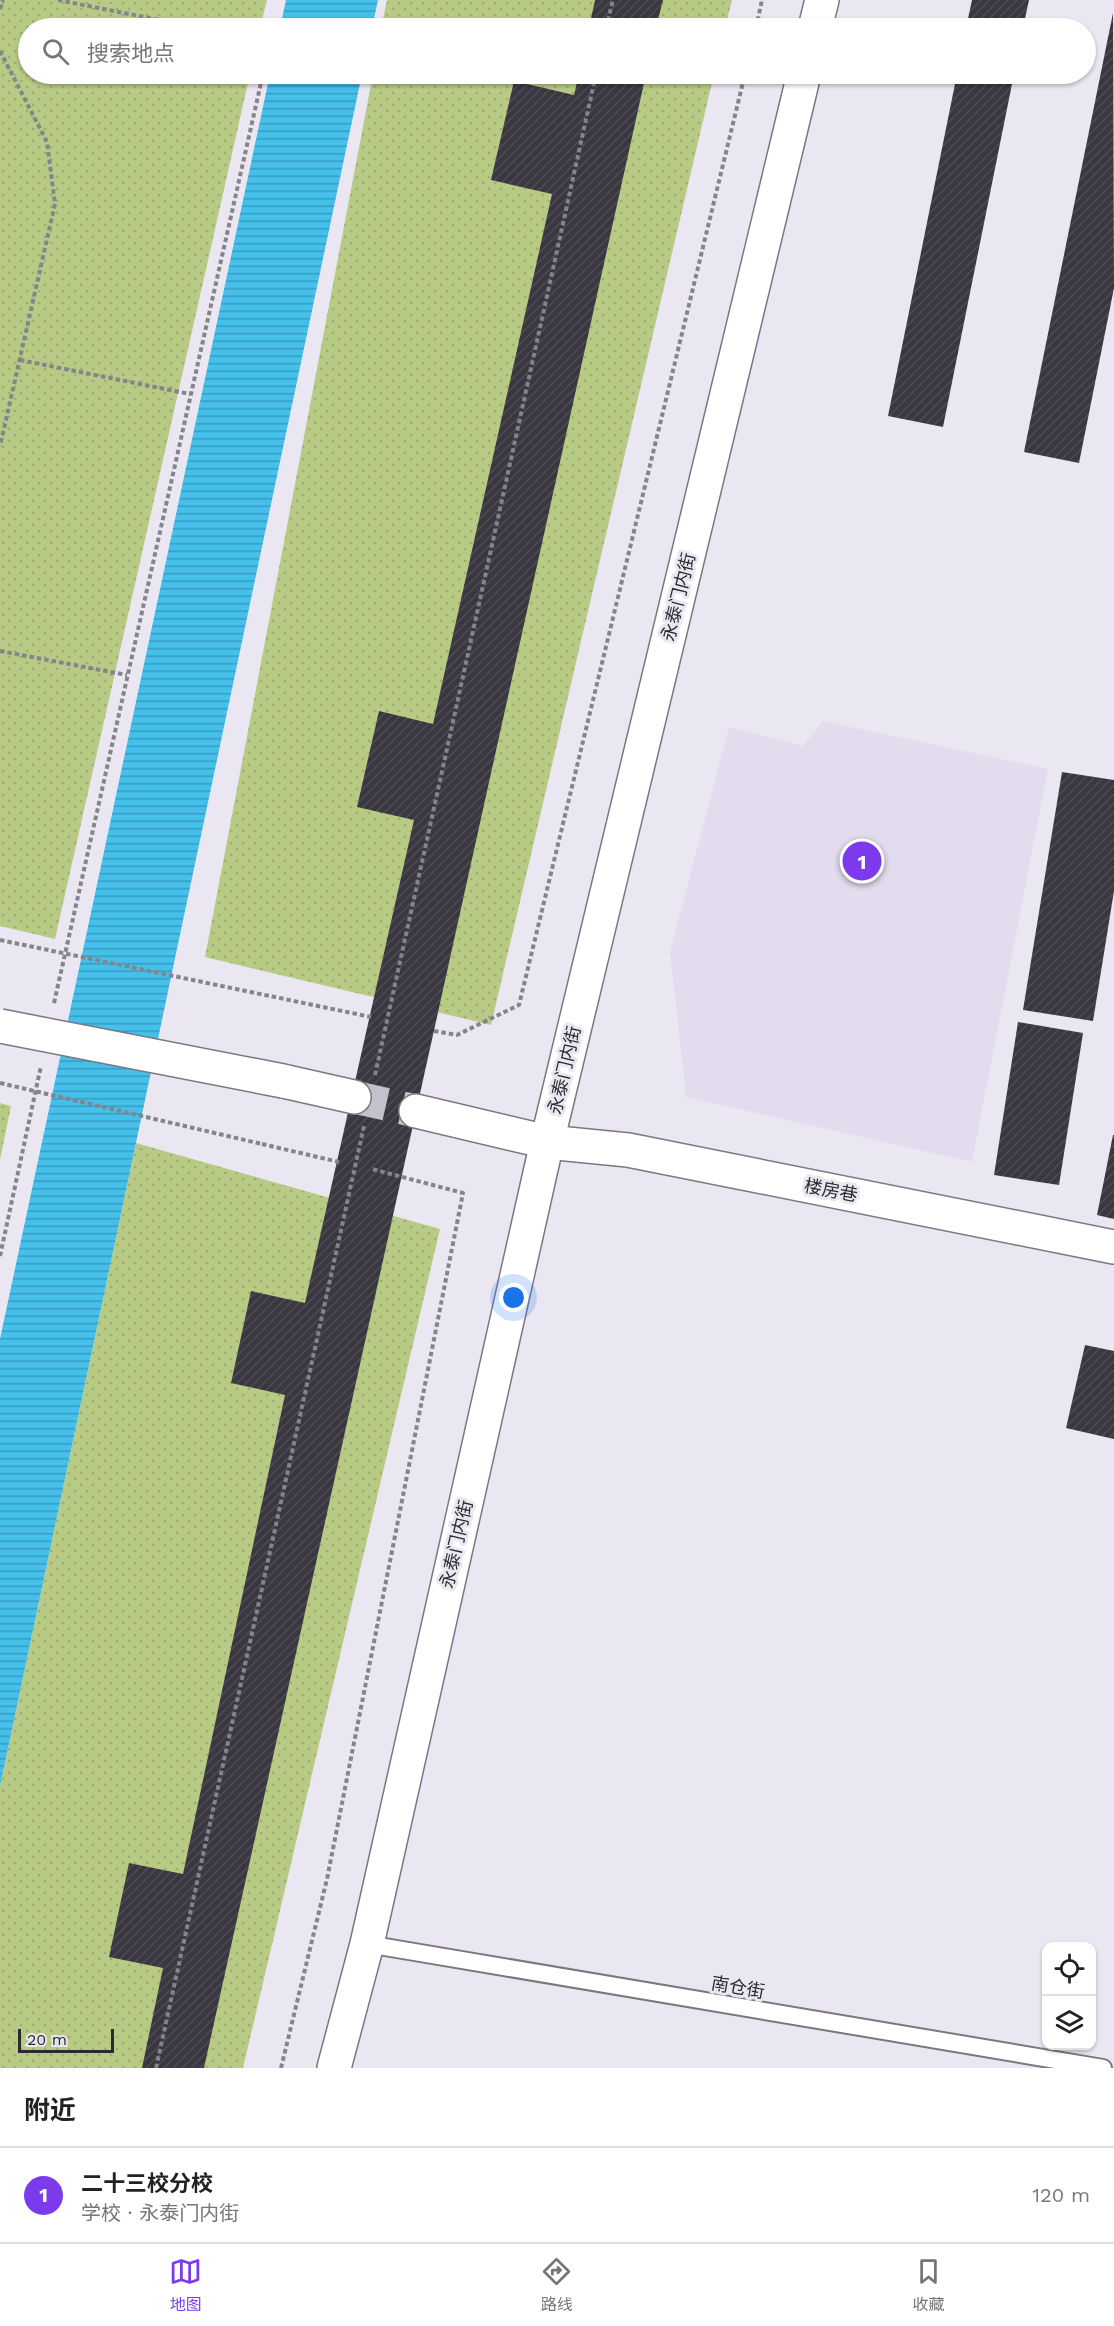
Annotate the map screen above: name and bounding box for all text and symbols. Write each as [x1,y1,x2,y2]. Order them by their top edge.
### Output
search box [18,18,1096,84]
icon: search [39,35,72,68]
text: 搜索地点 [87,41,175,66]
street label: 永泰门内街 [657,551,699,643]
pin: 1 [842,838,882,884]
street label: 永泰门内街 [544,1024,584,1116]
street label: 楼房巷 [802,1175,860,1205]
your location [499,1283,528,1312]
street label: 永泰门内街 [436,1498,476,1590]
map controls [1042,1942,1096,2050]
button: locate [1042,1942,1096,1996]
street label: 南仓街 [710,1972,766,2002]
button: layers [1042,1996,1096,2050]
scale bar [18,2026,114,2054]
text: 20 m [27,2030,67,2049]
text: 附近 [24,2095,76,2125]
text: 二十三校分校 [81,2171,213,2196]
text: 1 [39,2183,48,2207]
text: 120 m [1032,2183,1090,2207]
text: 学校 · 永泰门内街 [81,2201,239,2225]
tab: 地图 [169,2255,202,2315]
tab: 路线 [540,2255,573,2315]
tab: 收藏 [912,2255,945,2315]

